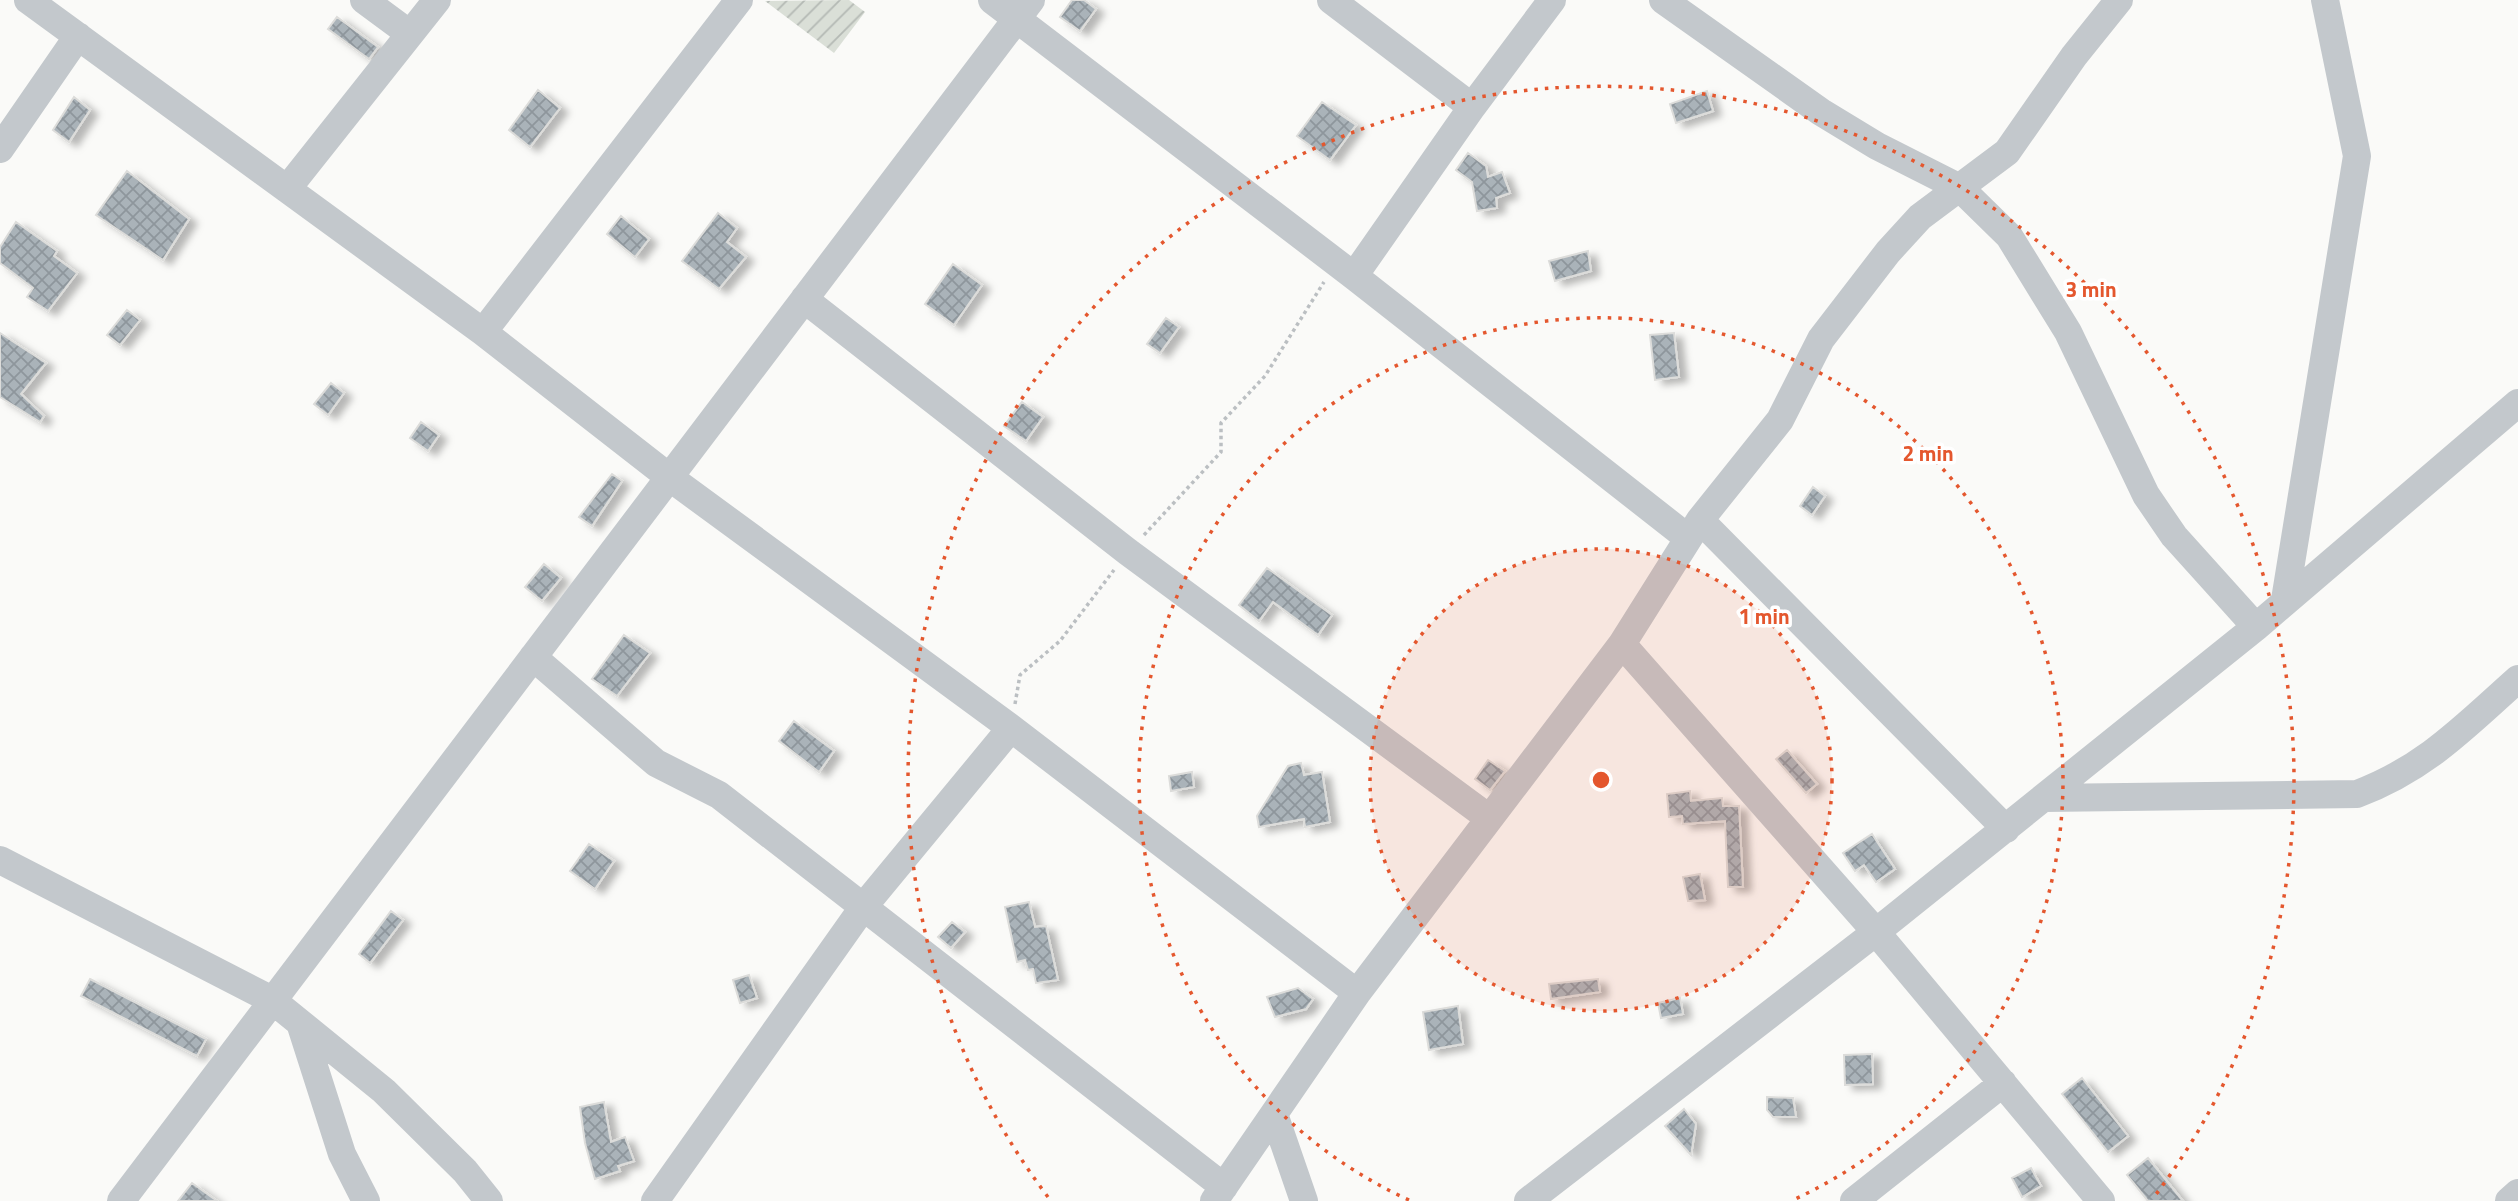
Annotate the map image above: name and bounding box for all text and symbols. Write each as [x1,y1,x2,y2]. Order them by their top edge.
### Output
text: 3 min [2065,273,2117,305]
text: 2 min [1902,437,1954,469]
text: 1 min [1738,600,1790,632]
centre of rings [1589,768,1613,792]

